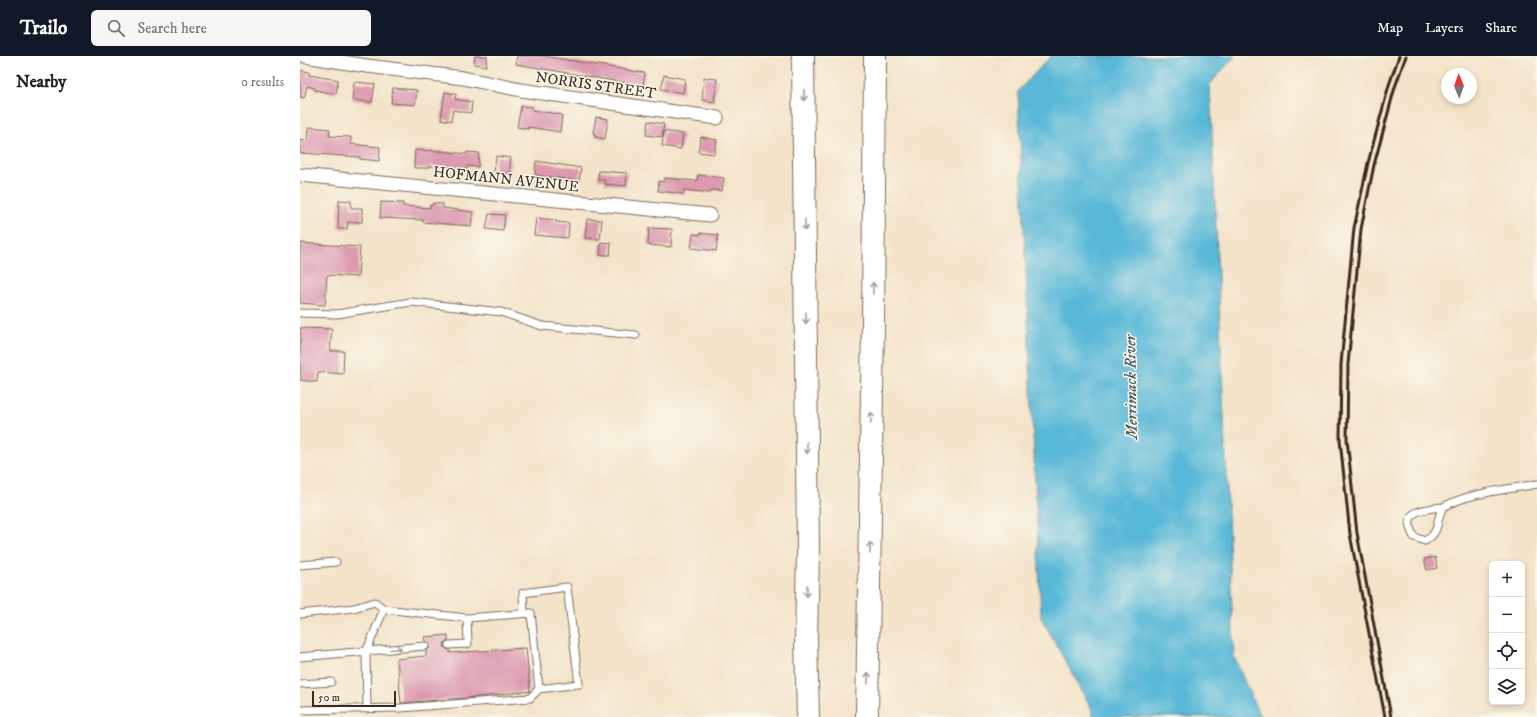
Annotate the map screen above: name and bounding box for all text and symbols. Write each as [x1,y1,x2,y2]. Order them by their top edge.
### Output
search box [91,10,371,46]
text: Trailo [20,17,67,40]
icon: search [105,17,127,39]
text: Search here [137,19,207,38]
text: Map [1377,19,1403,37]
text: Layers [1425,19,1463,37]
text: Share [1485,19,1517,37]
street label: NORRIS STREET [534,68,658,103]
north arrow [1441,68,1477,104]
text: Nearby [16,71,66,93]
text: 0 results [241,74,284,90]
one-way arrow [800,88,808,101]
street label: HOFMANN AVENUE [432,162,580,197]
one-way arrow [801,218,809,231]
one-way arrow [869,282,877,295]
one-way arrow [802,311,810,324]
water label: Merrimack River [1120,333,1142,440]
one-way arrow [867,412,875,425]
one-way arrow [803,441,811,454]
one-way arrow [866,542,874,555]
map controls [1489,561,1525,705]
button: + [1489,561,1525,597]
one-way arrow [804,584,811,597]
button: − [1489,597,1525,633]
button: locate [1489,633,1525,669]
one-way arrow [389,645,402,652]
button: layers [1489,669,1525,705]
one-way arrow [864,672,871,685]
scale bar [312,689,396,708]
text: 50 m [318,691,340,705]

